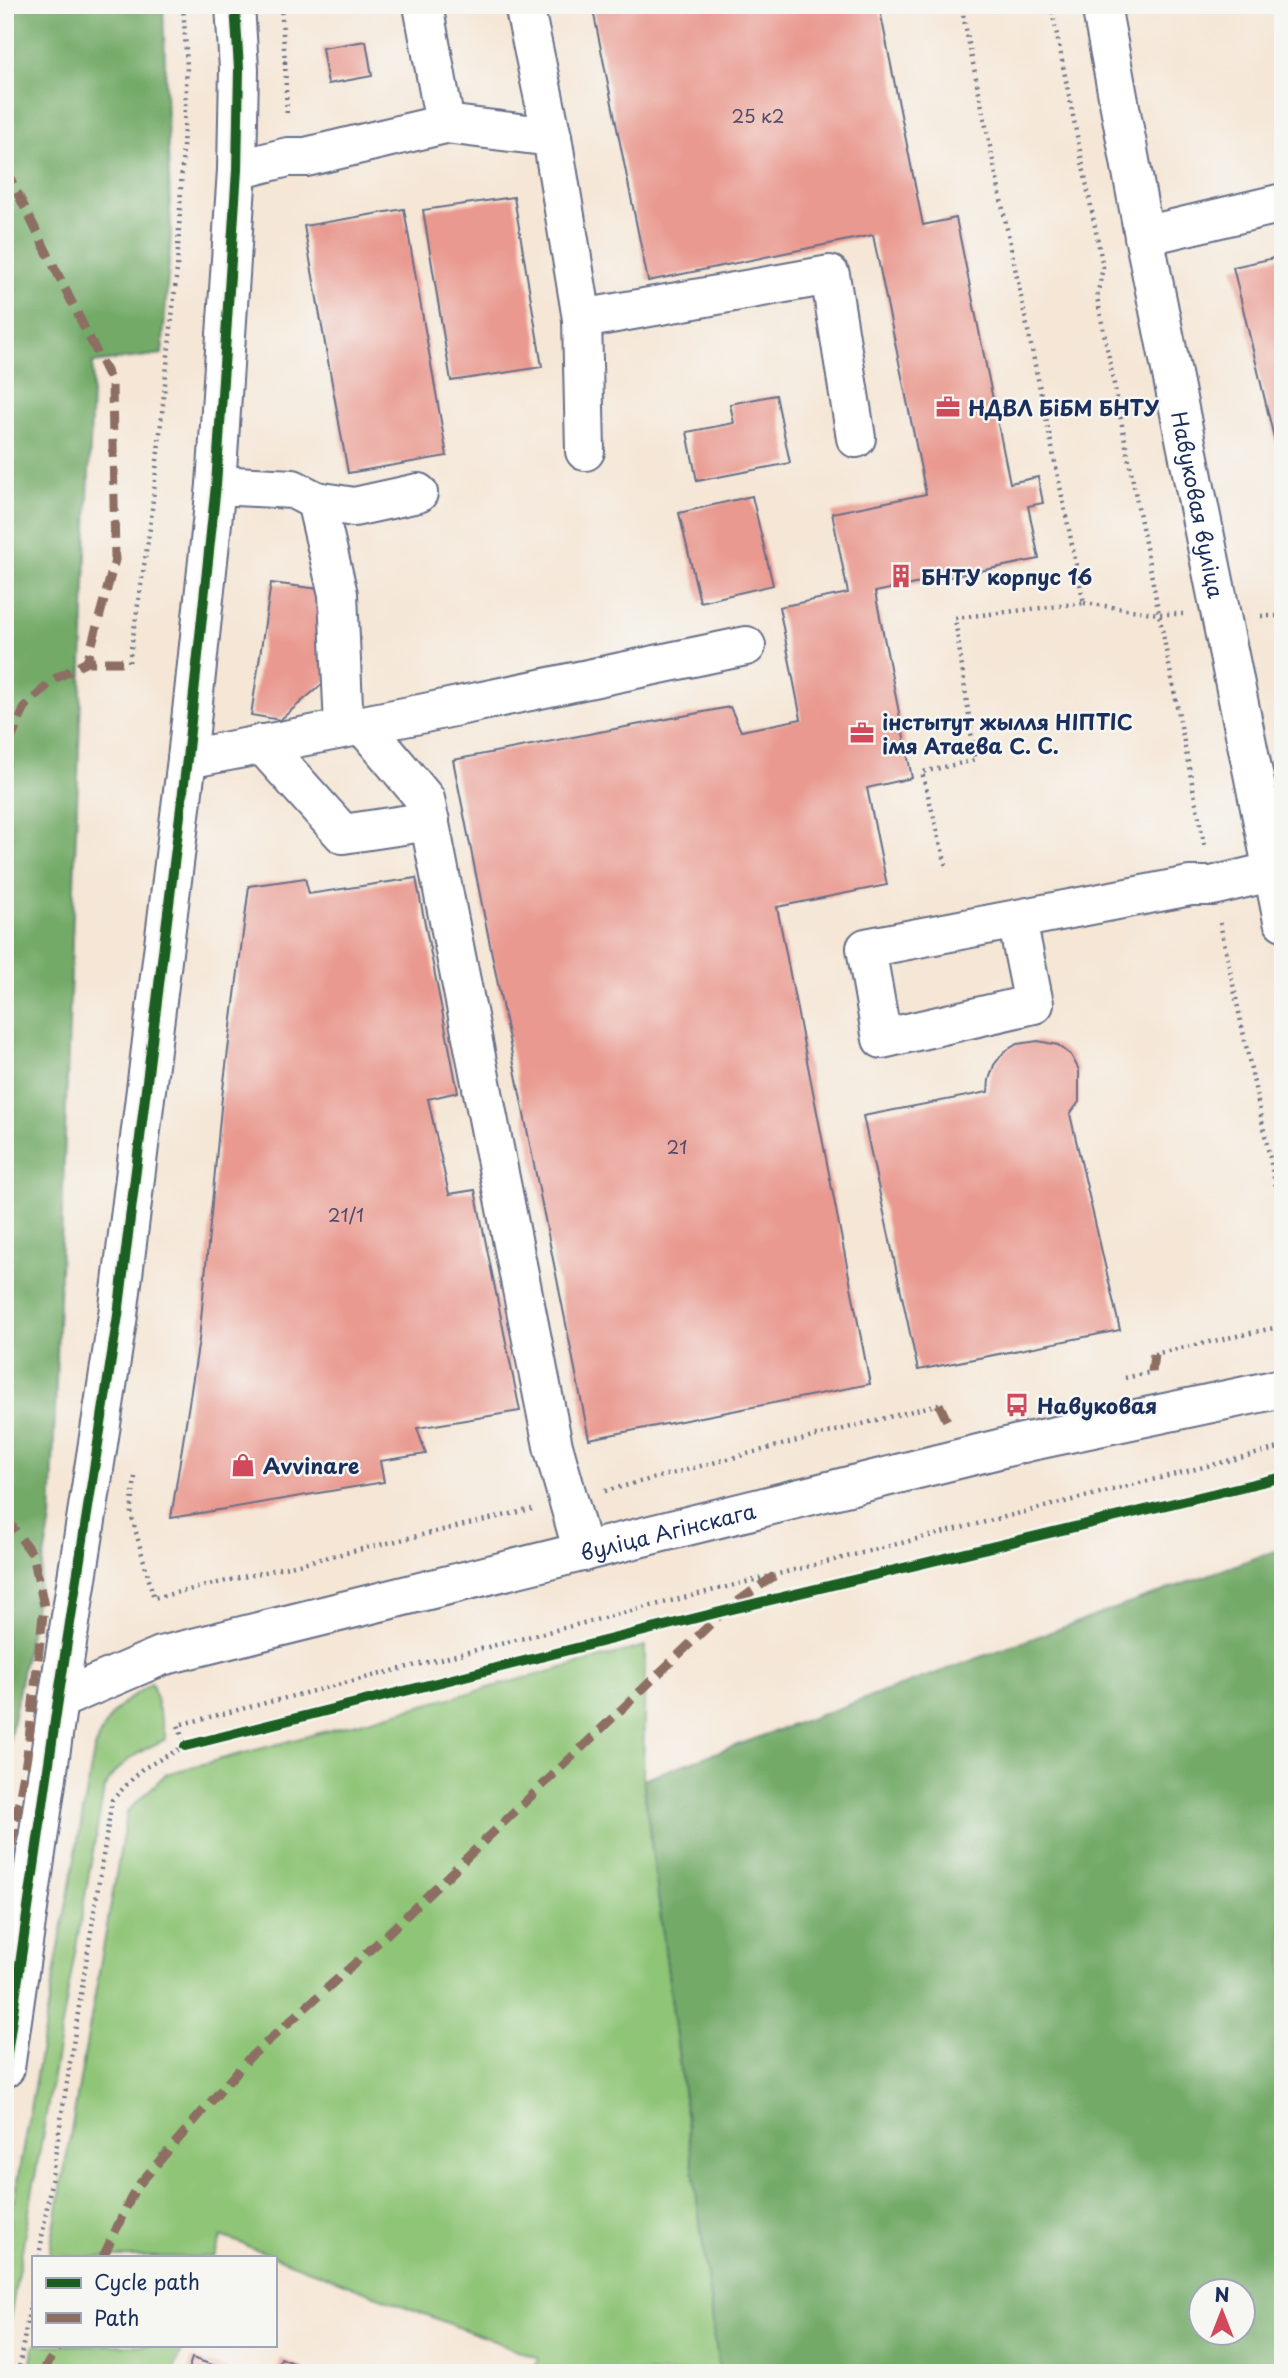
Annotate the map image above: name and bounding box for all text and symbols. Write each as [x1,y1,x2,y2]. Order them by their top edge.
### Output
house number: 25 к2 [732,102,784,129]
place label: НДВЛ БіБМ БНТУ [968,391,1160,423]
office icon: НДВЛ БіБМ БНТУ [934,393,962,421]
street label: Навуковая вуліца [1164,408,1233,601]
place label: БНТУ корпус 16 [921,560,1093,592]
building icon: БНТУ корпус 16 [887,562,915,590]
place label: інстытут жылля НІПТІС імя Атаева С. С. [882,705,1133,761]
office icon: інстытут жылля НІПТІС імя Атаева С. С. [848,719,876,747]
house number: 21 [667,1133,687,1160]
house number: 21/1 [328,1201,364,1228]
place label: Навуковая [1037,1389,1157,1421]
bus stop icon: Навуковая [1003,1391,1031,1419]
place label: Avvinare [263,1449,359,1481]
shop icon: Avvinare [229,1451,257,1479]
street label: вуліца Агінскага [577,1494,759,1568]
legend [32,2256,276,2346]
text: Cycle path [94,2265,200,2297]
north arrow [1186,2276,1256,2346]
text: N [1214,2280,1230,2308]
text: Path [94,2301,139,2333]

